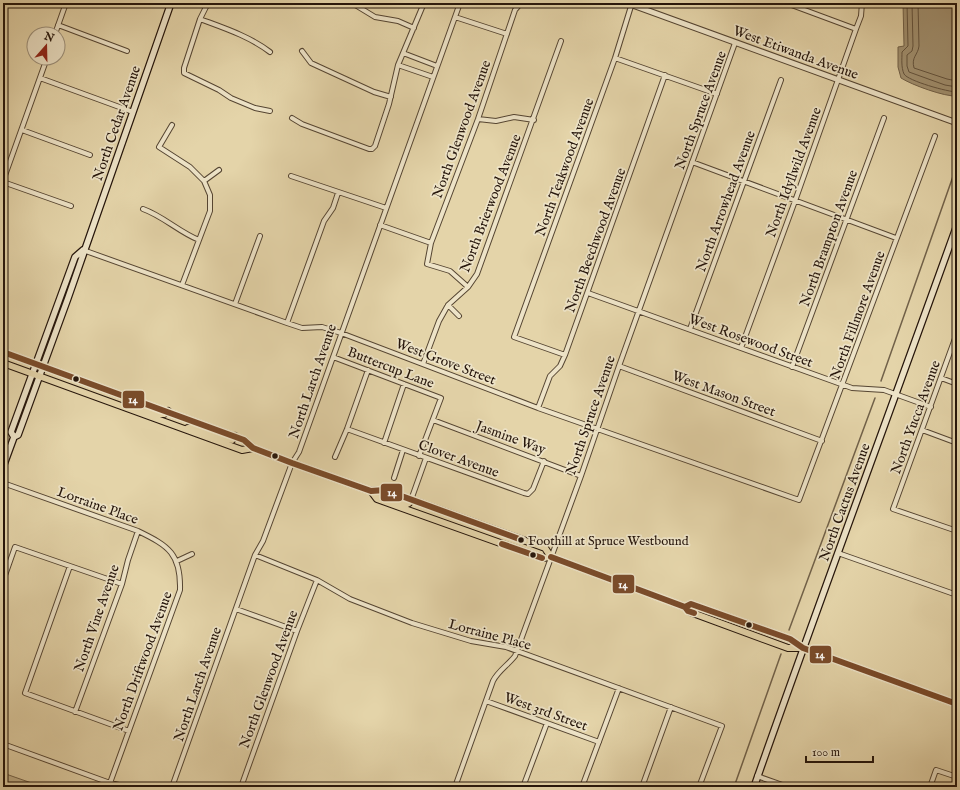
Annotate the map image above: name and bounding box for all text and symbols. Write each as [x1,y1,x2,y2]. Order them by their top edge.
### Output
street label: West Etiwanda Avenue [731,22,861,84]
north arrow [26,26,66,66]
text: N [41,29,56,46]
street label: North Spruce Avenue [671,48,731,172]
street label: North Glenwood Avenue [429,57,496,201]
street label: North Cedar Avenue [89,63,145,183]
street label: North Teakwood Avenue [532,95,599,239]
street label: North Idyllwild Avenue [762,104,826,240]
street label: North Arrowhead Avenue [692,128,760,274]
street label: North Brierwood Avenue [456,131,526,275]
street label: North Beechwood Avenue [561,165,631,315]
street label: North Brampton Avenue [796,167,862,309]
street label: North Fillmore Avenue [826,248,890,382]
street label: West Rosewood Street [686,310,815,372]
street label: North Larch Avenue [285,321,341,441]
street label: West Grove Street [393,335,498,389]
street label: Buttercup Lane [345,343,437,393]
street label: North Spruce Avenue [562,353,620,477]
street label: North Yucca Avenue [887,357,945,477]
street label: West Mason Street [669,367,778,421]
unlabelled marker [71,374,81,384]
line badge: 14 [122,390,145,409]
text: 14 [128,393,138,407]
street label: Jasmine Way [471,416,548,459]
street label: Clover Avenue [416,436,502,482]
street label: North Cactus Avenue [815,440,875,564]
unlabelled marker [270,451,280,461]
street label: Lorraine Place [55,483,141,529]
line badge: 14 [380,483,403,502]
text: 14 [387,486,397,500]
place label: Foothill at Spruce Westbound [528,533,689,550]
marker: Foothill at Spruce Westbound [516,535,526,545]
unlabelled marker [528,550,538,560]
street label: North Vine Avenue [70,562,124,674]
line badge: 14 [612,574,635,594]
text: 14 [618,578,628,592]
street label: North Driftwood Avenue [109,589,177,734]
street label: North Glenwood Avenue [236,607,303,751]
street label: Lorraine Place [446,615,534,655]
unlabelled marker [744,620,754,630]
street label: North Larch Avenue [170,624,226,744]
line badge: 14 [809,645,832,664]
text: 14 [815,648,825,662]
street label: West 3rd Street [501,689,590,735]
scale bar [806,738,873,764]
text: 100 m [812,745,840,760]

